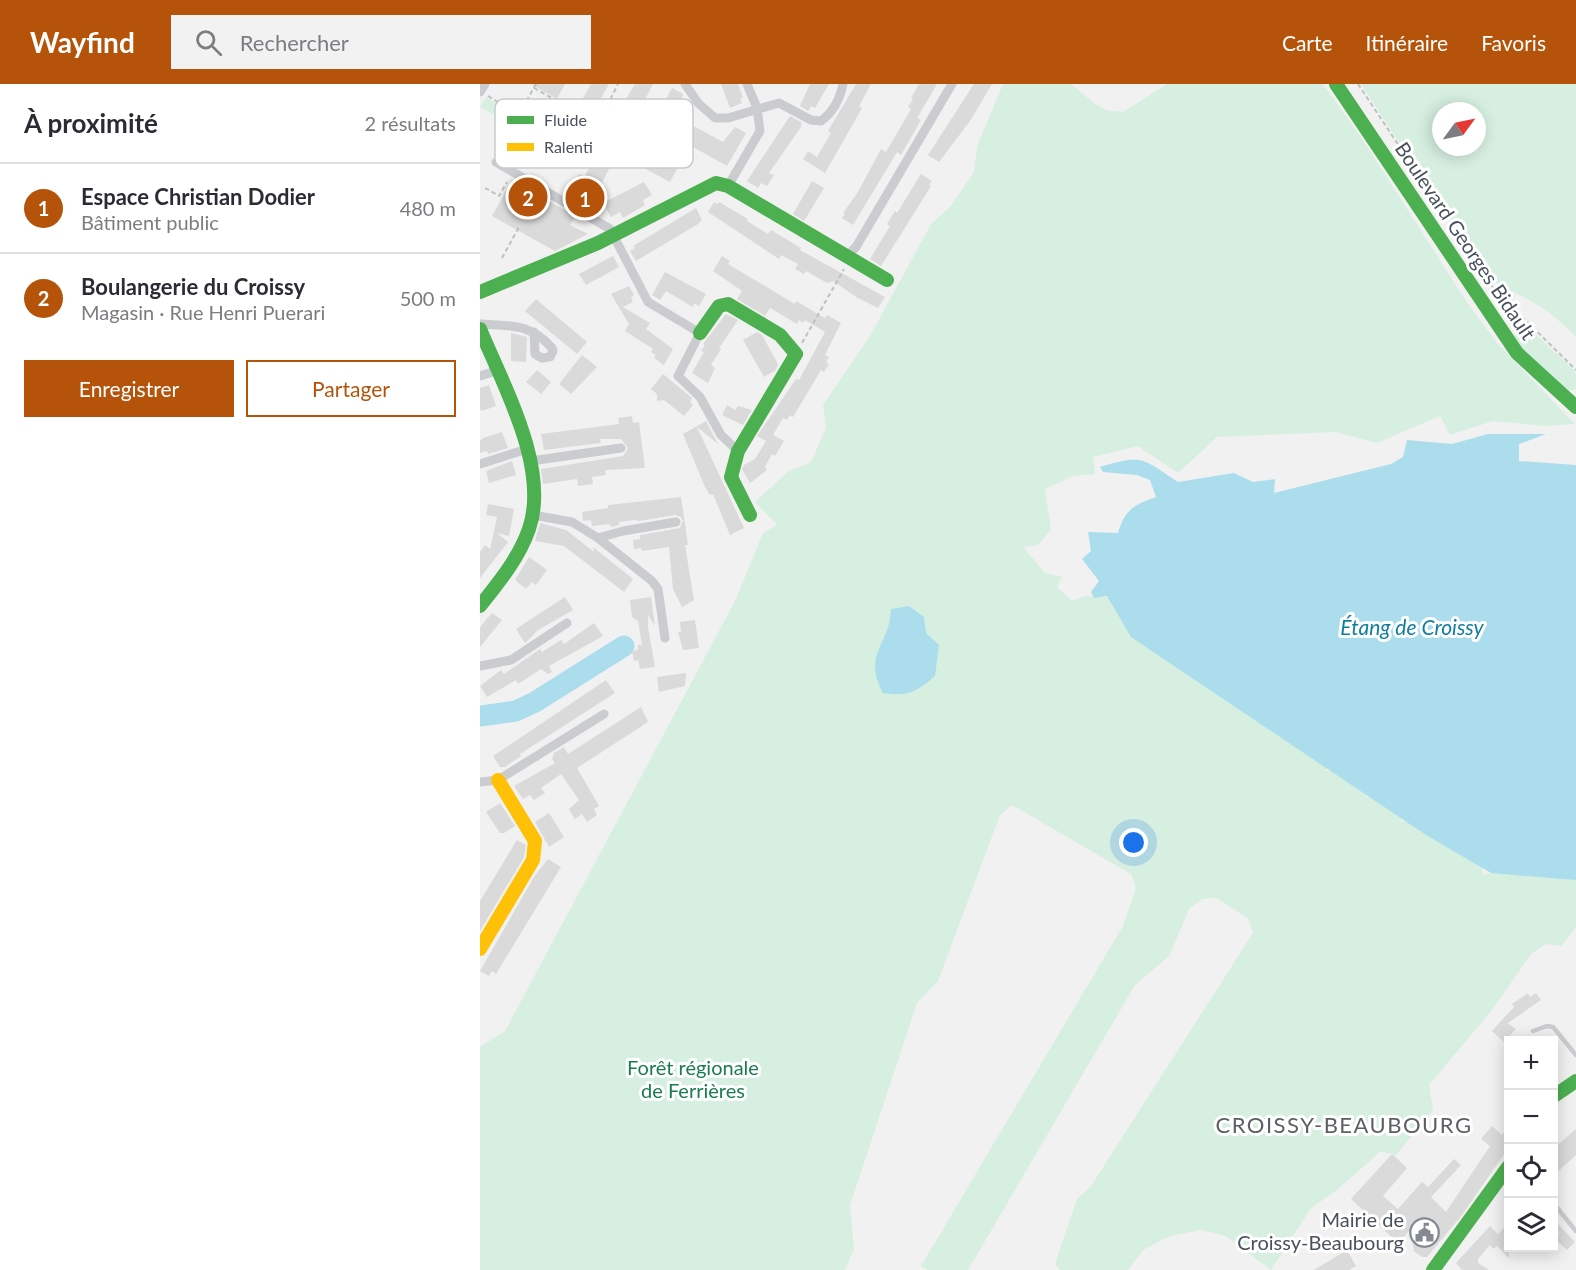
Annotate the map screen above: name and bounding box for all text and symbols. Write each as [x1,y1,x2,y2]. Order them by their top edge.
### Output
search box [171,15,591,69]
text: Wayfind [30,25,135,59]
icon: search [192,26,225,59]
text: Rechercher [240,29,349,56]
text: Carte [1282,30,1333,55]
text: Itinéraire [1366,30,1448,55]
text: Favoris [1481,30,1546,55]
legend [495,99,693,168]
north arrow [1432,102,1486,156]
text: À proximité [24,107,158,139]
text: Fluide [544,110,587,129]
text: 2 résultats [365,111,456,135]
text: Ralenti [544,137,593,156]
street label: Boulevard Georges Bidault [1391,137,1541,344]
pin: 2 [508,174,548,220]
pin: 1 [566,176,604,220]
text: Espace Christian Dodier [81,183,315,210]
text: 1 [38,196,49,220]
text: 480 m [400,196,456,220]
text: Bâtiment public [81,210,219,234]
text: Boulangerie du Croissy [81,273,305,300]
text: 2 [38,286,49,310]
text: 500 m [400,286,456,310]
text: Magasin · Rue Henri Puerari [81,300,325,324]
button: Enregistrer [24,360,234,417]
button: Partager [246,360,456,417]
water label: Étang de Croissy [1340,614,1485,639]
your location [1119,828,1148,857]
map controls [1504,1036,1558,1252]
button: + [1504,1036,1558,1090]
park label: Forêt régionale de Ferrières [627,1055,759,1102]
button: − [1504,1090,1558,1144]
district label: CROISSY-BEAUBOURG [1216,1111,1472,1138]
button: locate [1504,1144,1558,1198]
button: layers [1504,1198,1558,1252]
place label: Mairie de Croissy-Beaubourg [1237,1207,1404,1254]
public building icon: Mairie de Croissy-Beaubourg [1409,1216,1441,1248]

